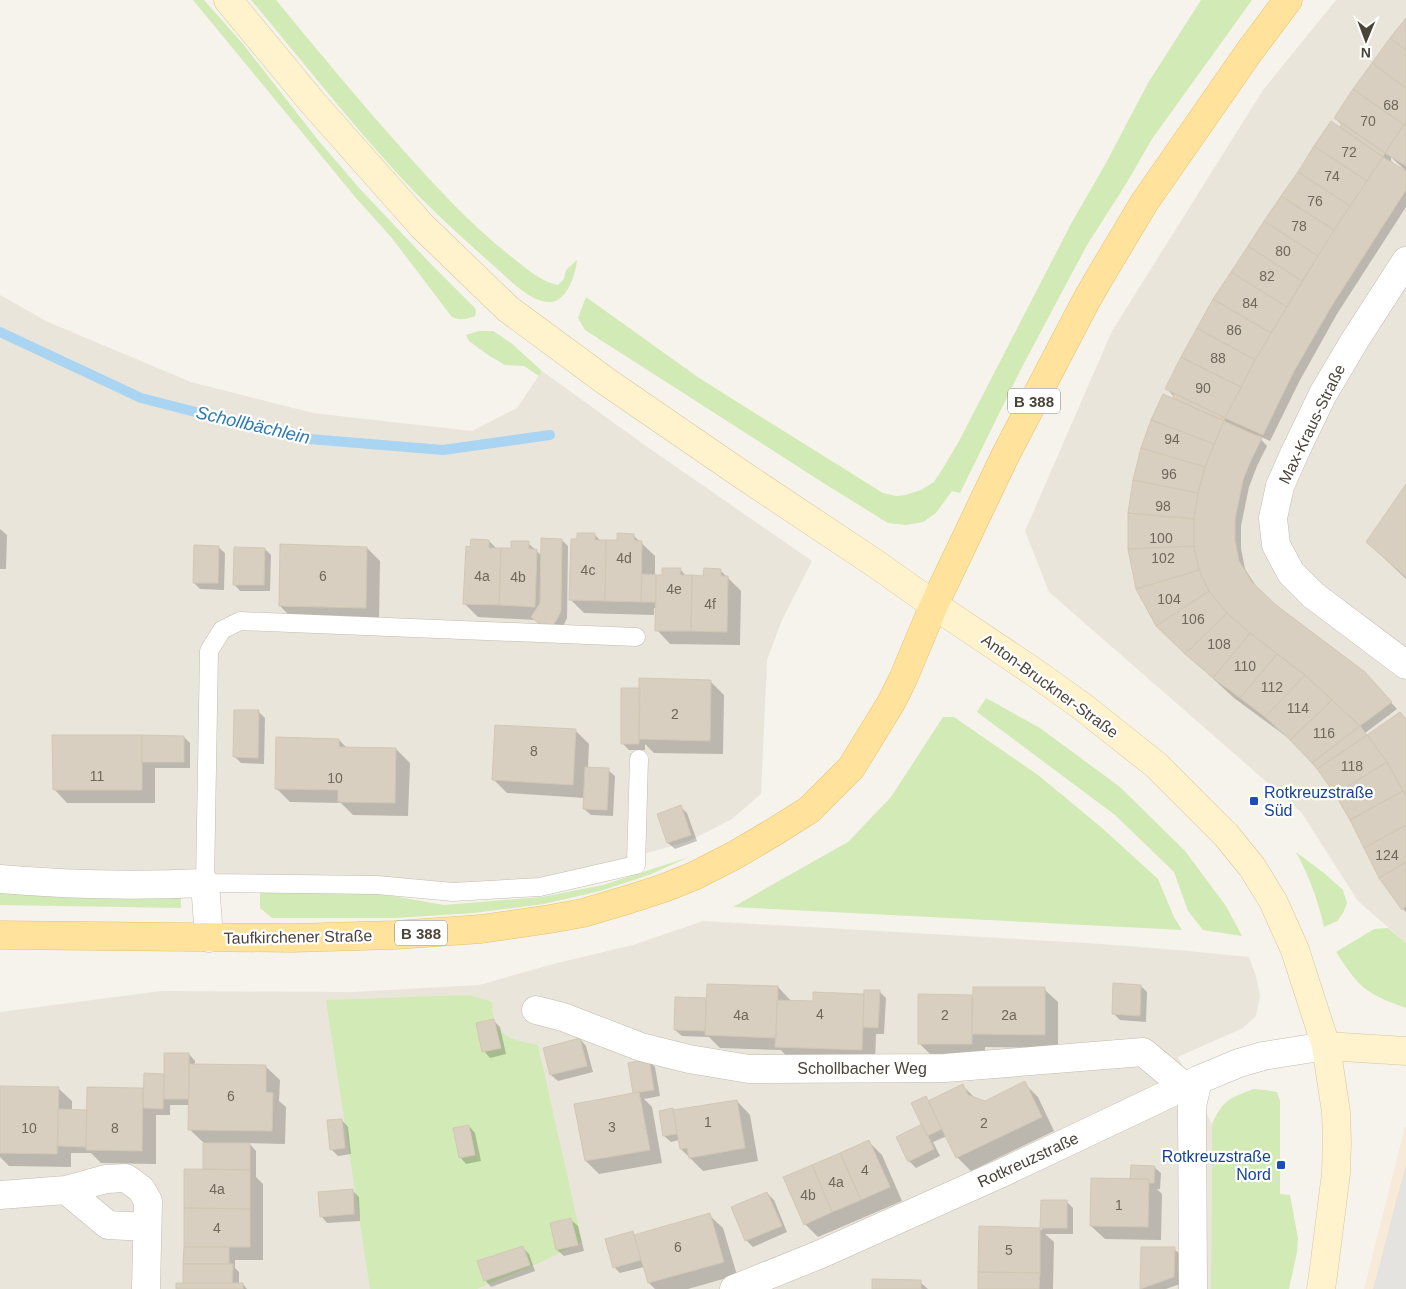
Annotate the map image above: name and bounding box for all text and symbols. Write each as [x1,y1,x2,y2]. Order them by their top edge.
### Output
north arrow [1341,15,1391,65]
text: N [1361,45,1371,61]
house number: 68 [1383,97,1399,113]
house number: 70 [1360,113,1376,129]
house number: 72 [1341,144,1357,160]
house number: 74 [1324,168,1340,184]
house number: 76 [1307,193,1323,209]
house number: 78 [1291,218,1307,234]
house number: 80 [1275,243,1291,259]
house number: 82 [1259,268,1275,284]
house number: 84 [1242,295,1258,311]
house number: 86 [1226,322,1242,338]
house number: 88 [1210,350,1226,366]
street label: Max-Kraus-Straße [1276,361,1348,486]
house number: 90 [1195,380,1211,396]
road number: B 388 [1008,388,1060,414]
water label: Schollbächlein [194,402,312,448]
house number: 94 [1164,431,1180,447]
house number: 96 [1161,466,1177,482]
house number: 98 [1155,498,1171,514]
house number: 100 [1149,530,1173,546]
house number: 4d [616,550,632,566]
house number: 102 [1151,550,1175,566]
house number: 4c [581,562,595,578]
house number: 6 [319,568,327,584]
house number: 4a [474,568,490,584]
house number: 4b [510,569,526,585]
house number: 4e [666,581,682,597]
house number: 104 [1157,591,1181,607]
house number: 4f [704,596,716,612]
house number: 106 [1181,611,1205,627]
street label: Anton-Bruckner-Straße [978,631,1122,741]
house number: 108 [1207,636,1231,652]
house number: 110 [1234,658,1256,674]
house number: 112 [1261,679,1283,695]
house number: 114 [1287,700,1309,716]
house number: 2 [671,706,679,722]
house number: 116 [1313,725,1335,741]
house number: 8 [530,743,538,759]
house number: 118 [1341,758,1363,774]
house number: 11 [90,768,104,784]
house number: 10 [327,770,343,786]
place label: Rotkreuzstraße Süd [1264,784,1373,819]
marker: Rotkreuzstraße Süd [1248,795,1260,807]
house number: 124 [1375,847,1399,863]
road number: B 388 [395,920,447,946]
street label: Taufkirchener Straße [224,927,372,947]
house number: 4 [816,1006,824,1022]
house number: 4a [733,1007,749,1023]
house number: 2 [941,1007,949,1023]
house number: 2a [1001,1007,1017,1023]
street label: Schollbacher Weg [797,1060,927,1077]
house number: 6 [227,1088,235,1104]
house number: 1 [704,1114,712,1130]
house number: 2 [980,1115,988,1131]
house number: 3 [608,1119,616,1135]
house number: 10 [21,1120,37,1136]
house number: 8 [111,1120,119,1136]
street label: Rotkreuzstraße [975,1129,1081,1191]
place label: Rotkreuzstraße Nord [1162,1148,1271,1183]
marker: Rotkreuzstraße Nord [1275,1159,1287,1171]
house number: 4 [861,1162,869,1178]
house number: 4a [828,1174,844,1190]
house number: 4a [209,1181,225,1197]
house number: 4b [800,1187,816,1203]
house number: 1 [1115,1197,1123,1213]
house number: 4 [213,1220,221,1236]
house number: 6 [674,1239,682,1255]
house number: 5 [1005,1242,1013,1258]

